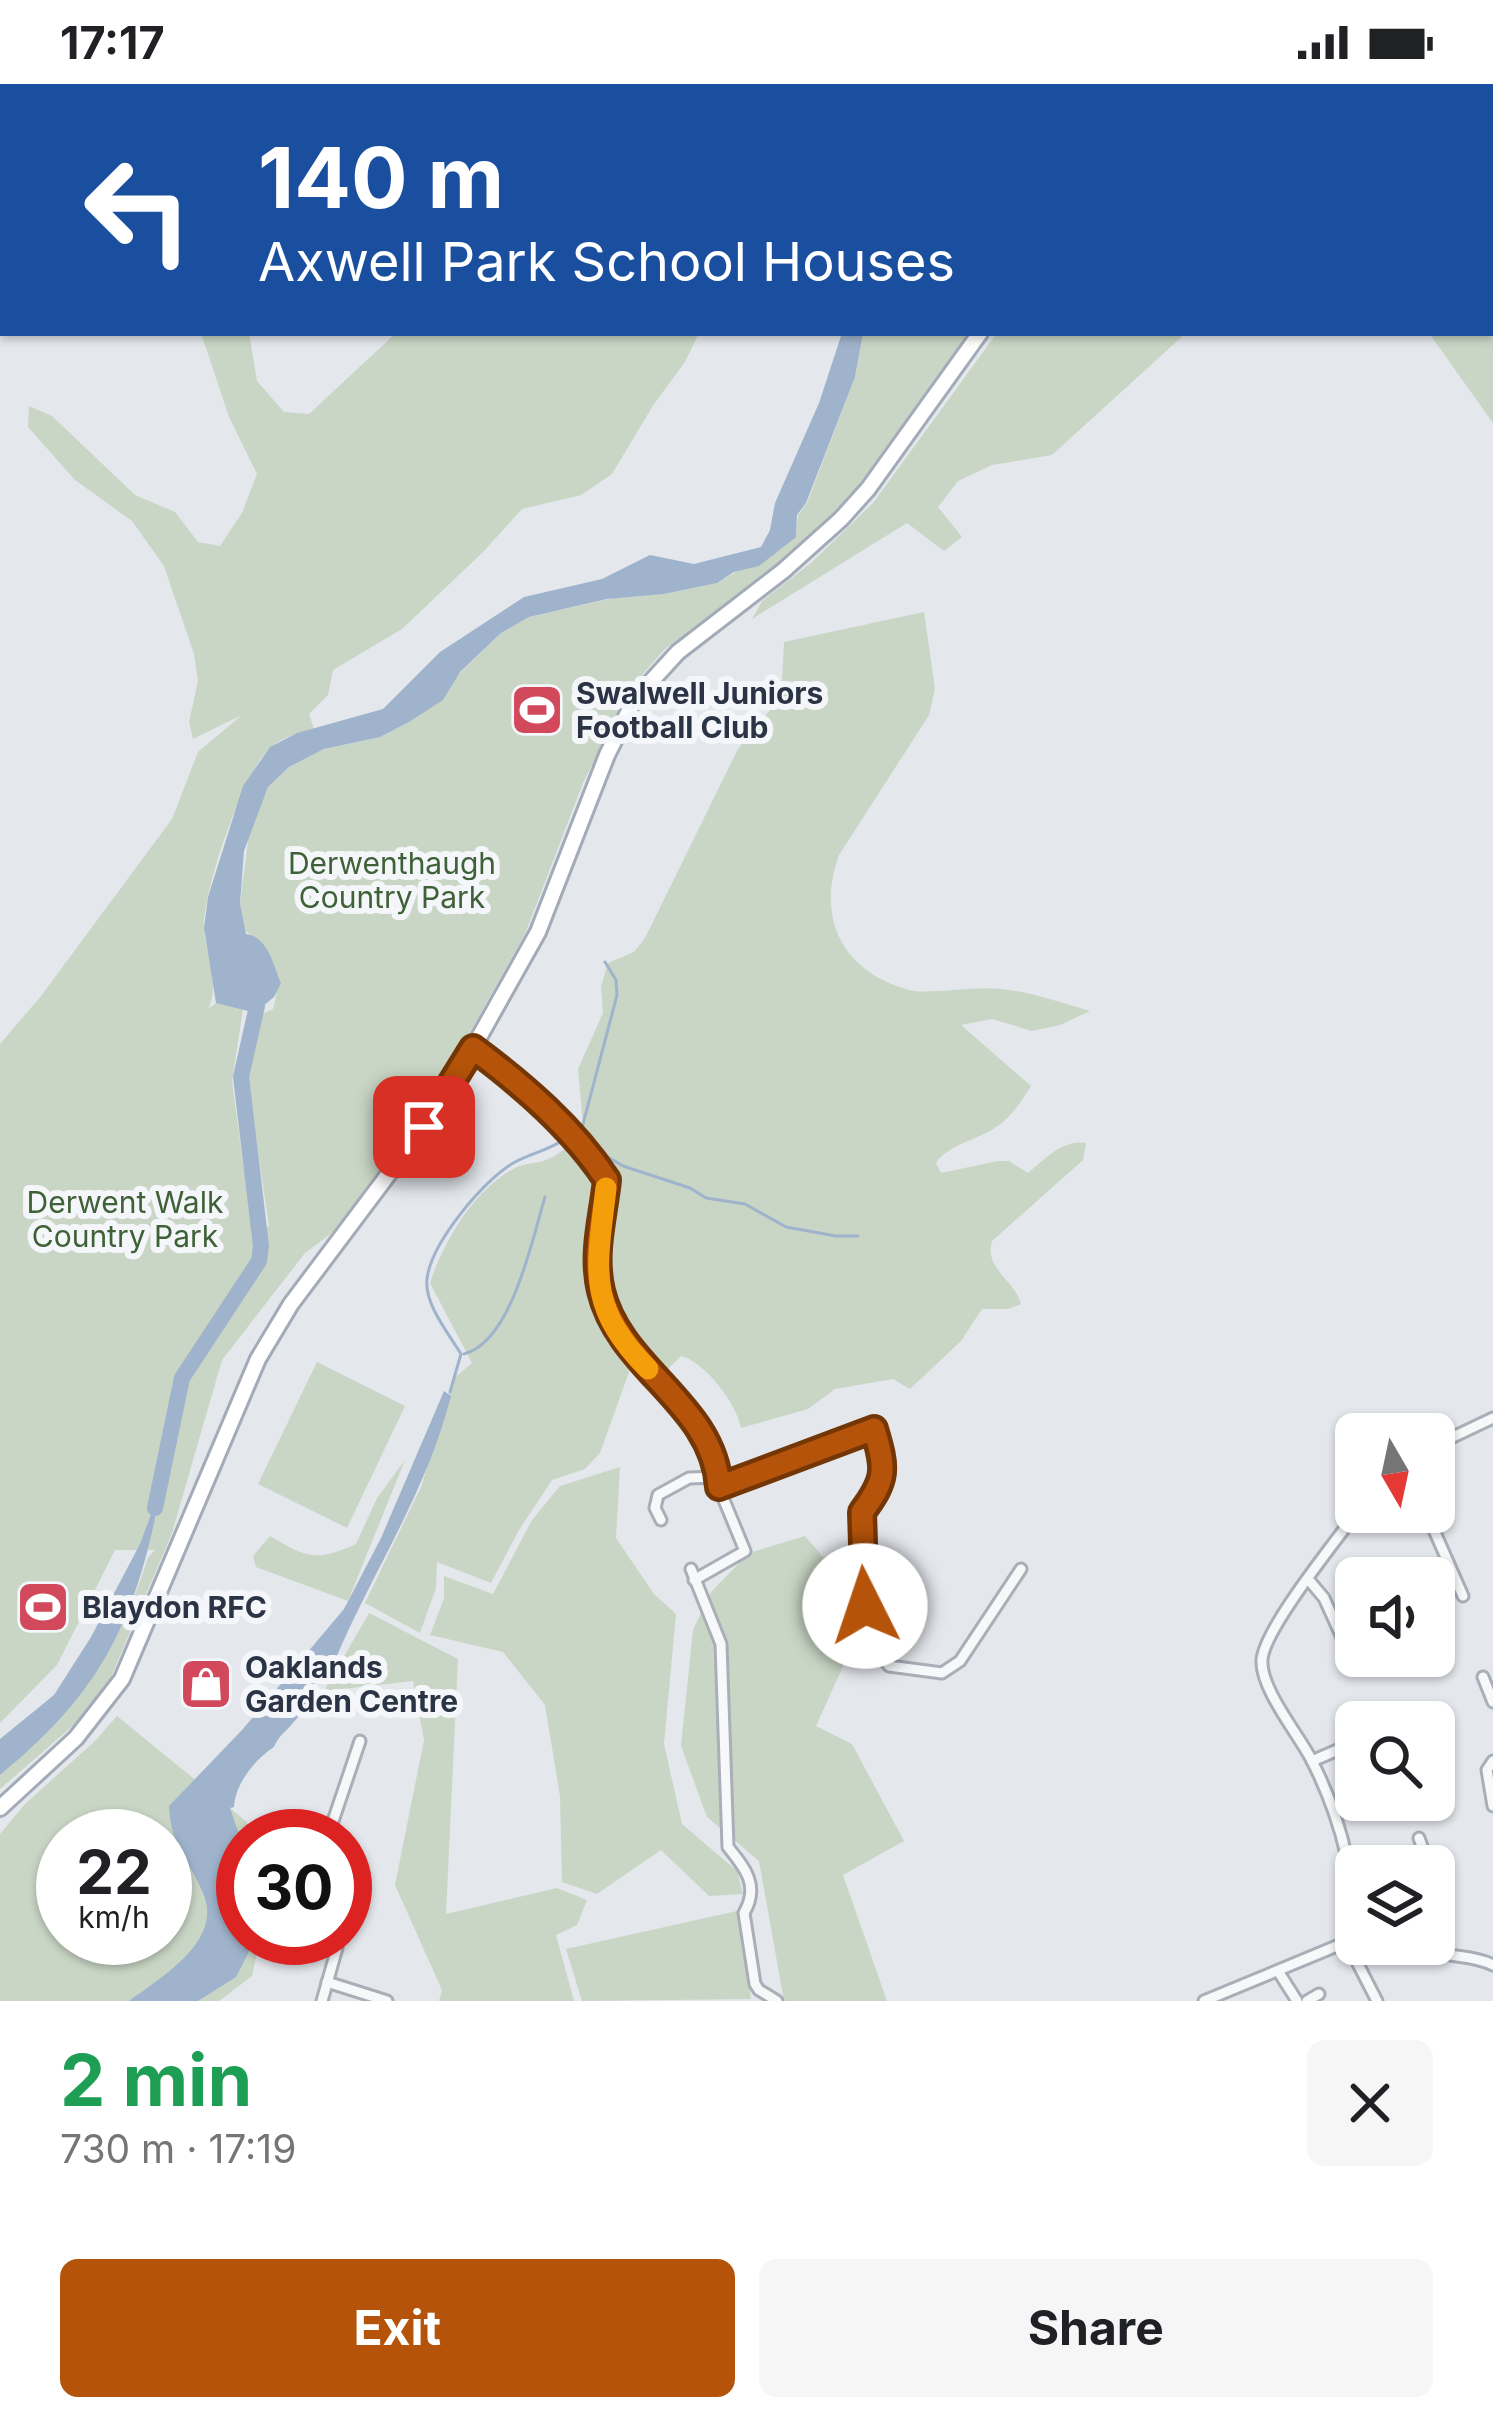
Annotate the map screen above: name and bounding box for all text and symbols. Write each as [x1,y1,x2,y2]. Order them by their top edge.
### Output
text: 17:17 [60,15,165,70]
text: 140 m [258,127,504,228]
icon: left [60,132,216,288]
text: Axwell Park School Houses [258,229,955,294]
place label: Swalwell Juniors Football Club [576,675,823,745]
sports icon: Swalwell Juniors Football Club [509,682,565,738]
park label: Derwenthaugh Country Park [288,845,496,915]
pin [373,1076,475,1178]
icon: arrive [391,1094,457,1160]
park label: Derwent Walk Country Park [27,1184,224,1254]
north arrow [1335,1413,1455,1533]
map controls [1335,1413,1455,1965]
position arrow [802,1543,928,1669]
button: sound [1335,1557,1455,1677]
sports icon: Blaydon RFC [15,1579,71,1635]
place label: Blaydon RFC [82,1589,267,1625]
place label: Oaklands Garden Centre [245,1649,458,1719]
shop icon: Oaklands Garden Centre [178,1656,234,1712]
button: search [1335,1701,1455,1821]
speed limit sign: 30 [216,1809,372,1965]
text: 22 [76,1836,152,1908]
button: layers [1335,1845,1455,1965]
text: km/h [78,1899,150,1935]
text: 2 min [60,2036,252,2123]
button: close [1307,2040,1433,2166]
text: 730 m · 17:19 [60,2125,296,2172]
button: Exit [60,2259,735,2397]
button: Share [759,2259,1433,2397]

